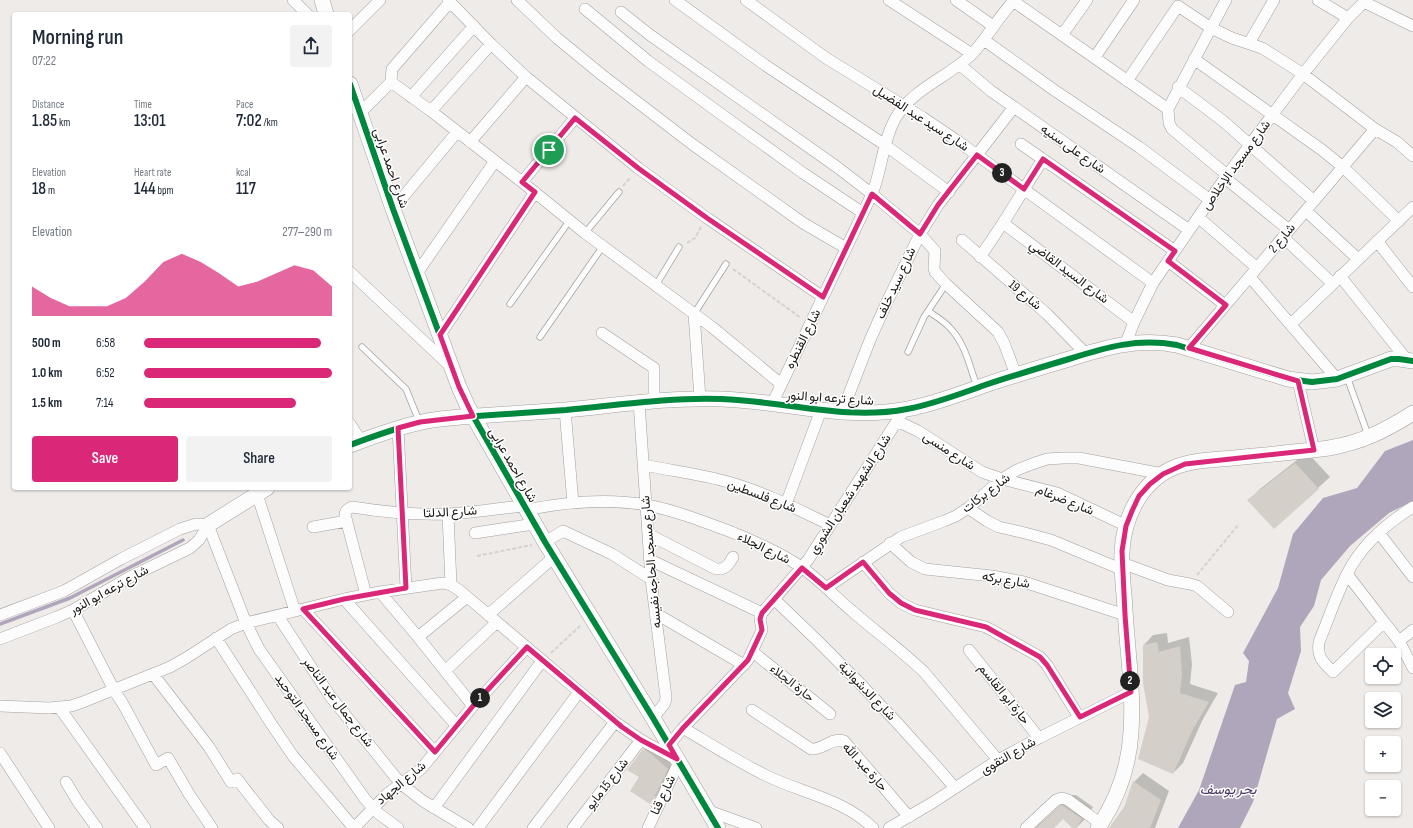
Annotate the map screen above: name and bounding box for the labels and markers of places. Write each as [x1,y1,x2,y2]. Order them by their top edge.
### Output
pin [532,133,566,167]
pin: 3 [992,163,1012,183]
pin: 2 [1120,671,1140,691]
pin: 1 [470,688,490,708]

